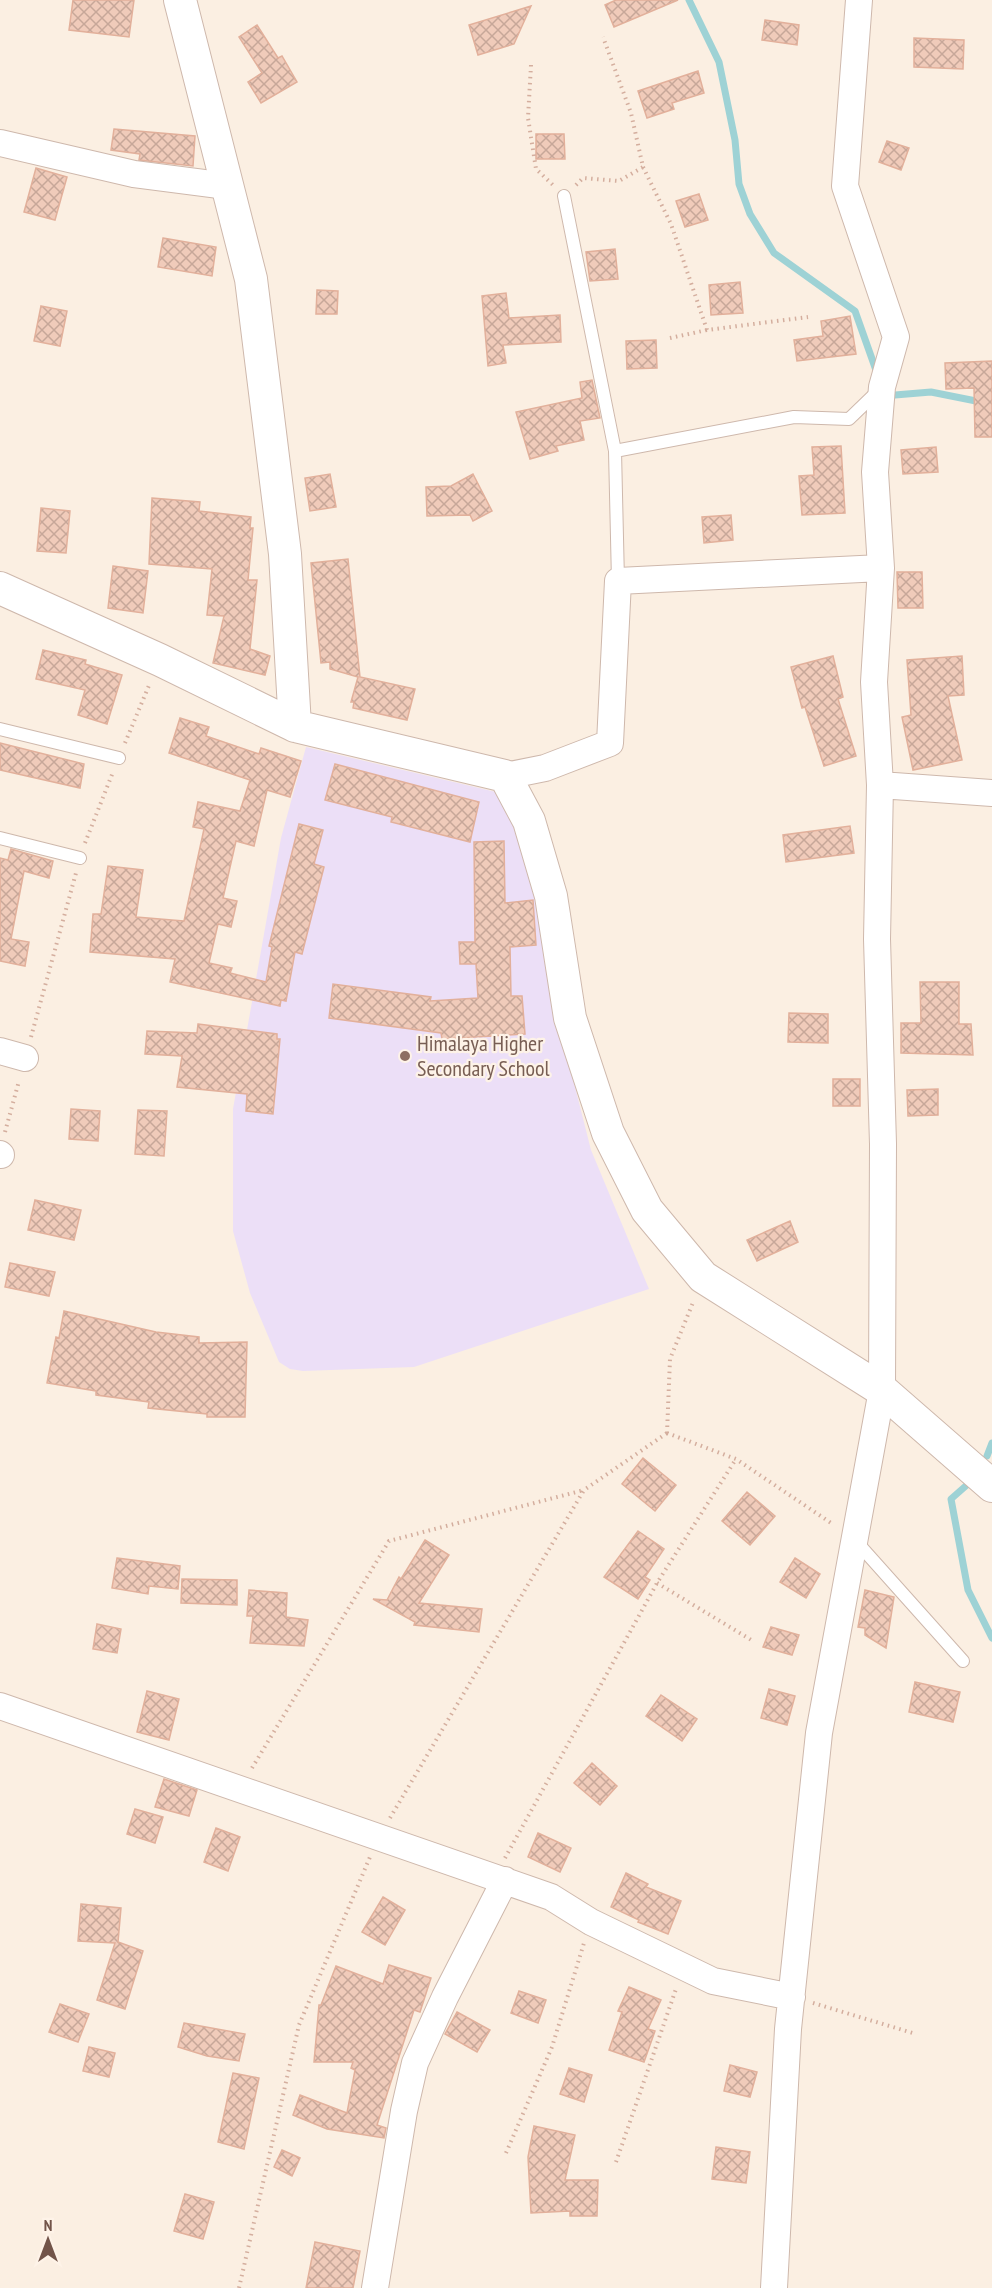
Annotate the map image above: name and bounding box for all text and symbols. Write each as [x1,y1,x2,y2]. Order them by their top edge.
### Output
place label: Himalaya Higher Secondary School [417,1029,551,1082]
marker: Himalaya Higher Secondary School [398,1049,412,1063]
north arrow [18,2210,78,2270]
text: N [44,2215,52,2235]

